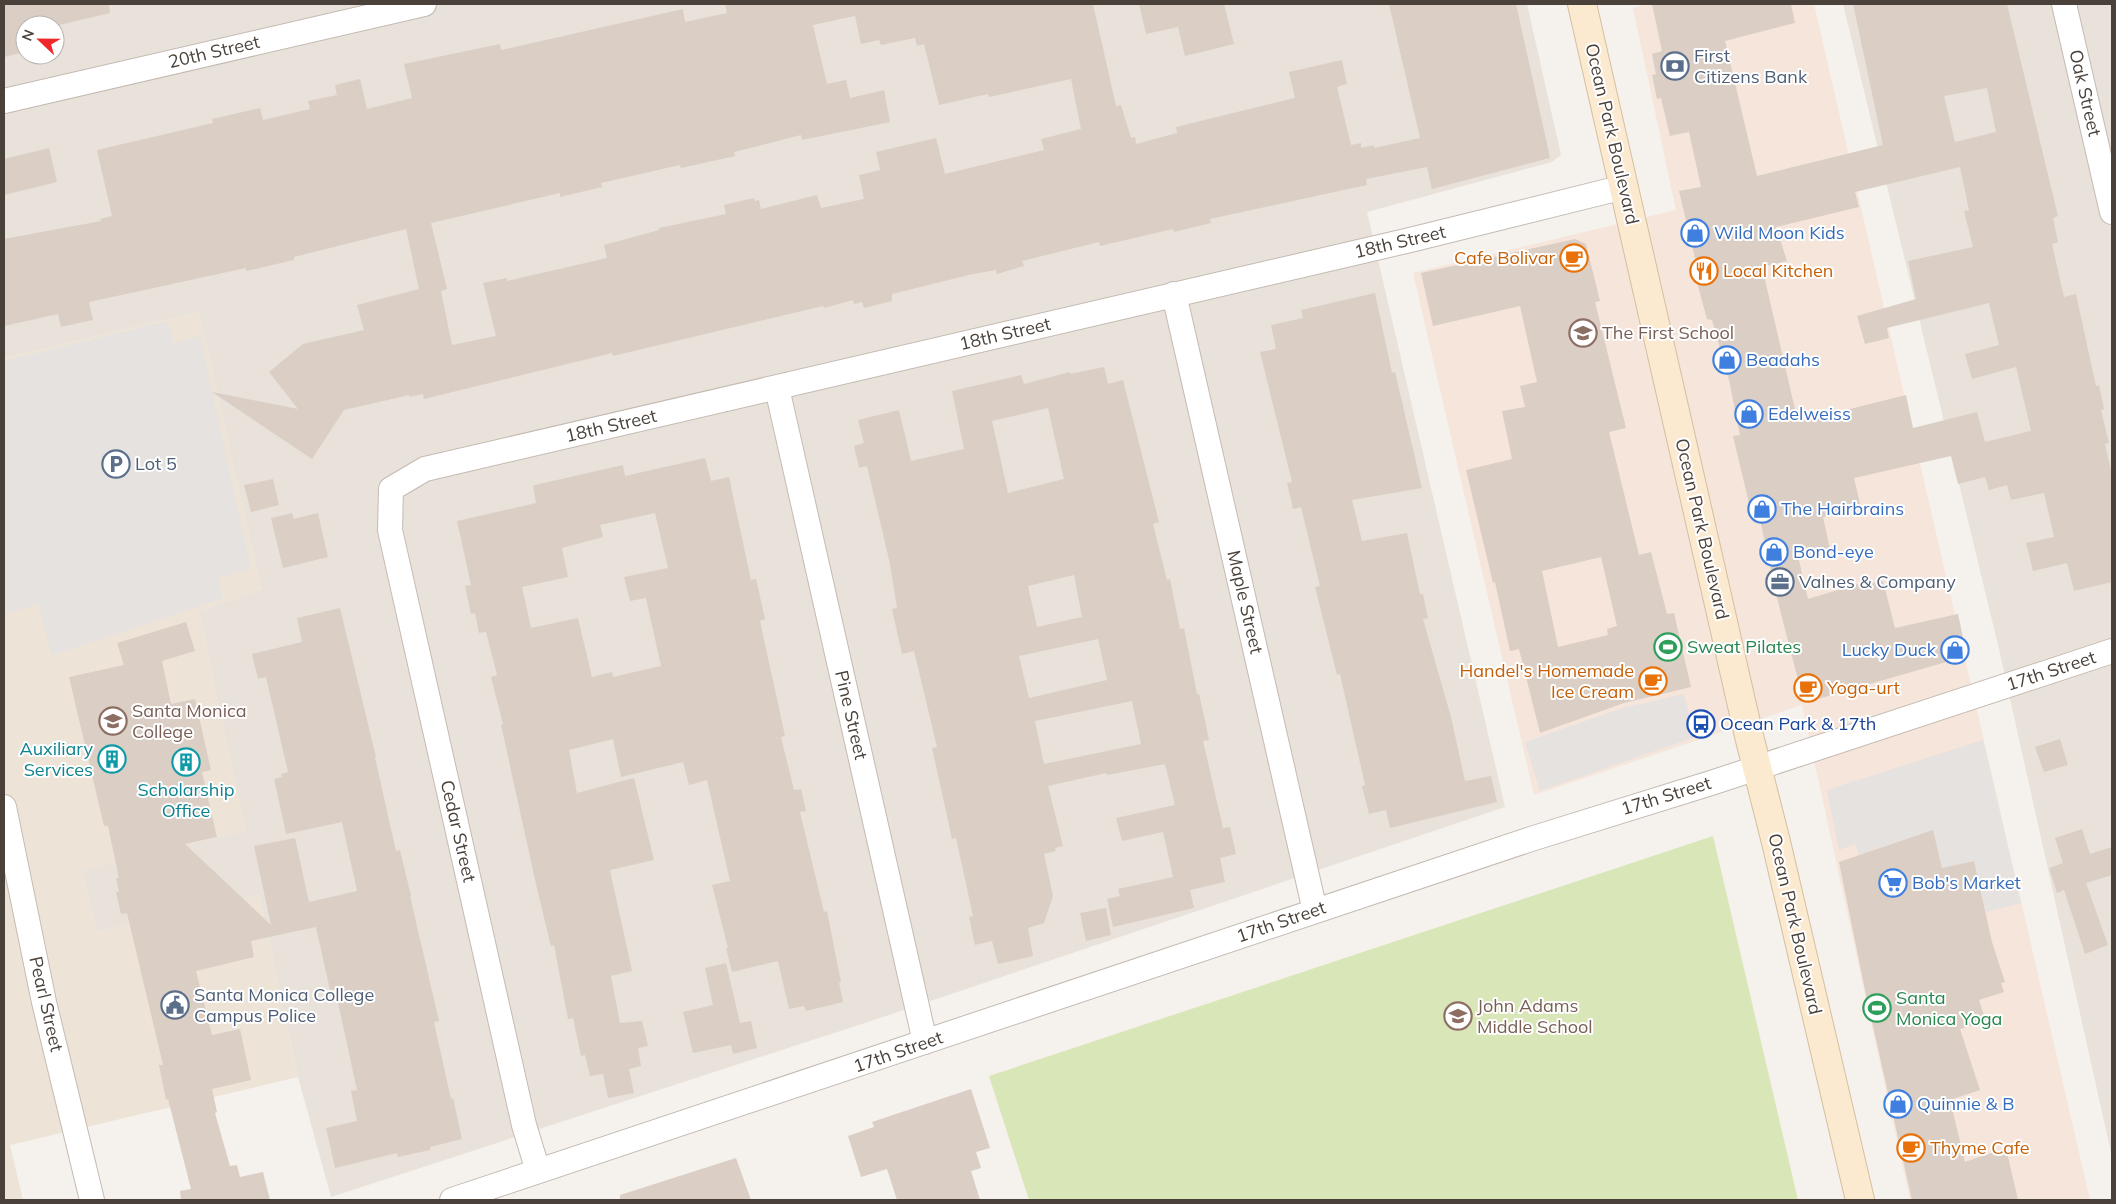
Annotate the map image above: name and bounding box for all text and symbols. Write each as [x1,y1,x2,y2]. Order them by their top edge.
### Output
north arrow [15,15,65,65]
text: N [18,27,38,43]
street label: 20th Street [166,30,262,73]
street label: Ocean Park Boulevard [1580,41,1645,227]
place label: First Citizens Bank [1694,44,1808,88]
street label: Oak Street [2064,47,2107,139]
bank icon: First Citizens Bank [1660,51,1690,81]
shop icon: Wild Moon Kids [1680,218,1710,248]
street label: 18th Street [1352,220,1448,263]
place label: Wild Moon Kids [1714,221,1845,244]
cafe icon: Cafe Bolivar [1559,243,1589,273]
place label: Cafe Bolivar [1454,246,1555,269]
restaurant icon: Local Kitchen [1689,256,1719,286]
place label: Local Kitchen [1723,259,1833,282]
street label: 18th Street [957,312,1053,355]
school or university icon: The First School [1568,318,1598,348]
place label: The First School [1602,321,1734,344]
shop icon: Beadahs [1712,345,1742,375]
place label: Beadahs [1746,348,1820,371]
shop icon: Edelweiss [1734,399,1764,429]
place label: Edelweiss [1768,402,1851,425]
street label: 18th Street [563,404,659,447]
street label: Ocean Park Boulevard [1670,436,1735,622]
parking icon: Lot 5 [101,449,131,479]
place label: Lot 5 [135,452,177,475]
shop icon: The Hairbrains [1747,494,1777,524]
place label: The Hairbrains [1781,497,1904,520]
shop icon: Bond-eye [1759,537,1789,567]
place label: Bond-eye [1793,540,1874,563]
street label: Maple Street [1222,548,1269,656]
office icon: Valnes & Company [1765,567,1795,597]
place label: Valnes & Company [1799,570,1956,593]
sports icon: Sweat Pilates [1653,632,1683,662]
place label: Sweat Pilates [1687,635,1801,658]
shop icon: Lucky Duck [1940,635,1970,665]
place label: Lucky Duck [1842,638,1937,661]
street label: 17th Street [2003,645,2099,696]
place label: Handel's Homemade Ice Cream [1460,659,1634,703]
cafe icon: Handel's Homemade Ice Cream [1638,666,1668,696]
street label: Pine Street [830,668,873,762]
cafe icon: Yoga-urt [1793,673,1823,703]
place label: Yoga-urt [1826,676,1900,699]
place label: Santa Monica College [132,699,247,743]
school or university icon: Santa Monica College [98,706,128,736]
bus stop icon: Ocean Park & 17th [1686,709,1716,739]
place label: Ocean Park & 17th [1720,712,1876,735]
place label: Auxiliary Services [19,737,93,781]
building icon: Auxiliary Services [97,744,127,774]
building icon: Scholarship Office [171,747,201,777]
street label: 17th Street [1618,771,1714,820]
place label: Scholarship Office [137,778,235,822]
street label: Cedar Street [436,778,481,884]
street label: Ocean Park Boulevard [1763,831,1828,1017]
supermarket icon: Bob's Market [1878,868,1908,898]
place label: Bob's Market [1912,871,2021,894]
street label: 17th Street [1233,896,1329,948]
street label: Pearl Street [24,954,69,1054]
place label: Santa Monica College Campus Police [194,983,374,1027]
place label: Santa Monica Yoga [1896,986,2002,1030]
public building icon: Santa Monica College Campus Police [160,990,190,1020]
sports icon: Santa Monica Yoga [1862,993,1892,1023]
place label: John Adams Middle School [1477,994,1593,1038]
school or university icon: John Adams Middle School [1443,1001,1473,1031]
street label: 17th Street [850,1026,946,1078]
shop icon: Quinnie & B [1883,1089,1913,1119]
place label: Quinnie & B [1917,1092,2014,1115]
cafe icon: Thyme Cafe [1896,1133,1926,1163]
place label: Thyme Cafe [1930,1136,2030,1159]

